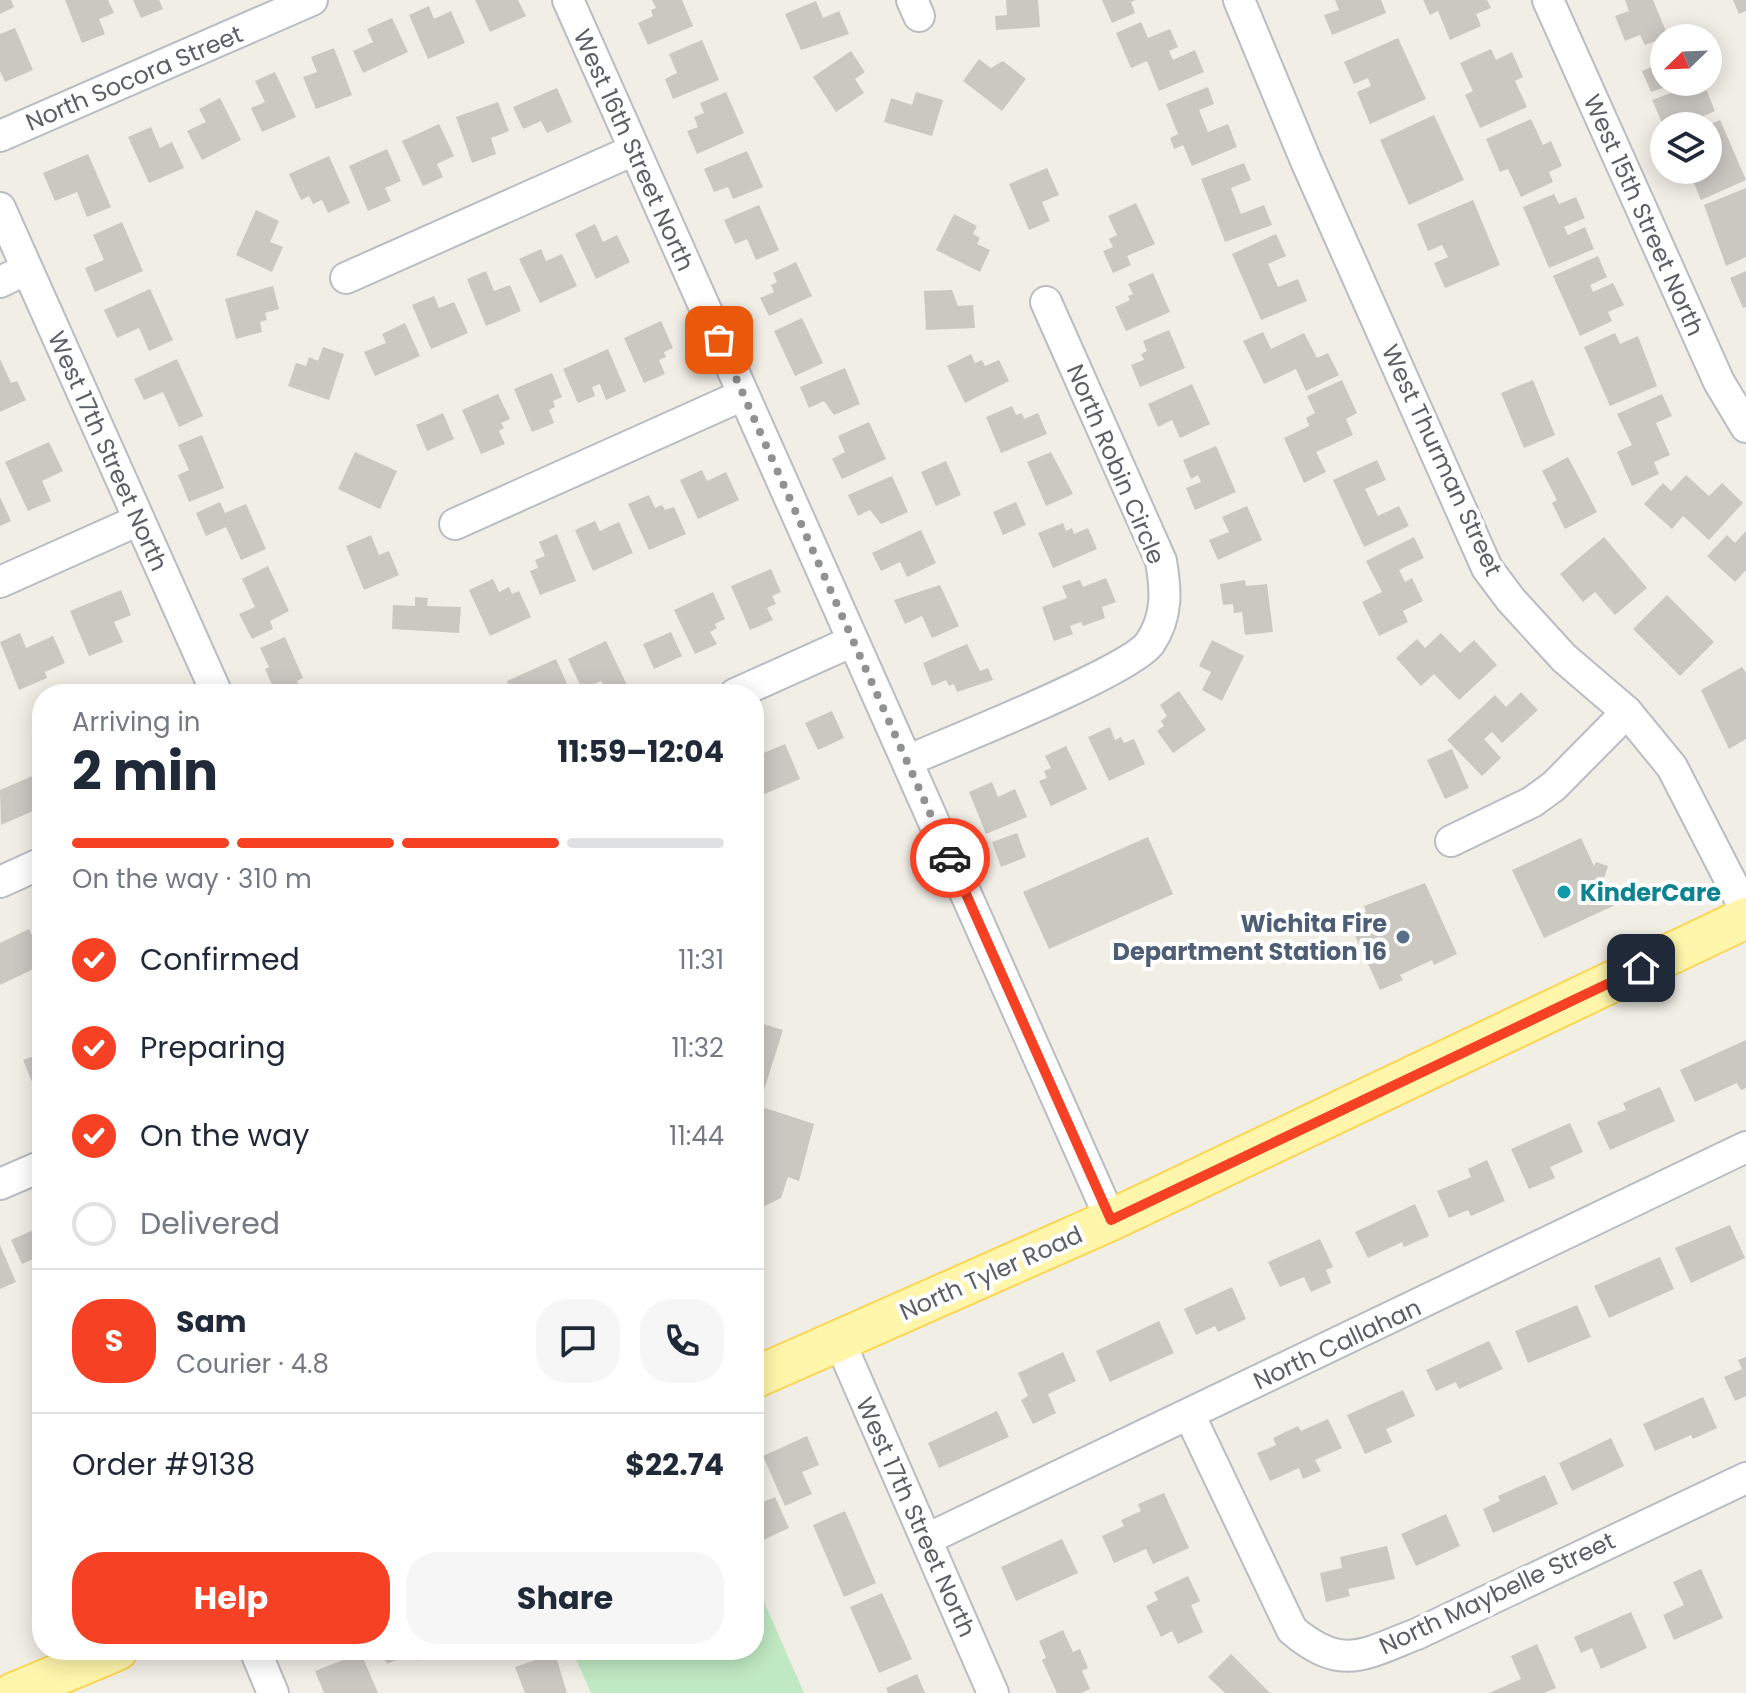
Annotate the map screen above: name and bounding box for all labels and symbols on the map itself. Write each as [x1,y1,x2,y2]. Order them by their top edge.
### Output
street label: North Socora Street [20,17,248,139]
street label: West 16th Street North [566,24,702,276]
north arrow [1650,24,1722,96]
street label: West 15th Street North [1576,89,1712,341]
pin [685,306,753,374]
street label: West 17th Street North [40,326,176,576]
street label: West Thurman Street [1374,339,1510,581]
street label: North Robin Circle [1059,359,1173,569]
courier [910,818,990,898]
place label: KinderCare [1580,876,1721,909]
marker: KinderCare [1555,883,1573,901]
place label: Wichita Fire Department Station 16 [1112,907,1387,968]
marker: Wichita Fire Department Station 16 [1394,928,1412,946]
pin [1607,934,1675,1002]
street label: North Tyler Road [894,1218,1088,1328]
street label: North Callahan [1248,1291,1426,1397]
street label: West 17th Street North [848,1392,984,1642]
street label: North Maybelle Street [1374,1524,1620,1662]

